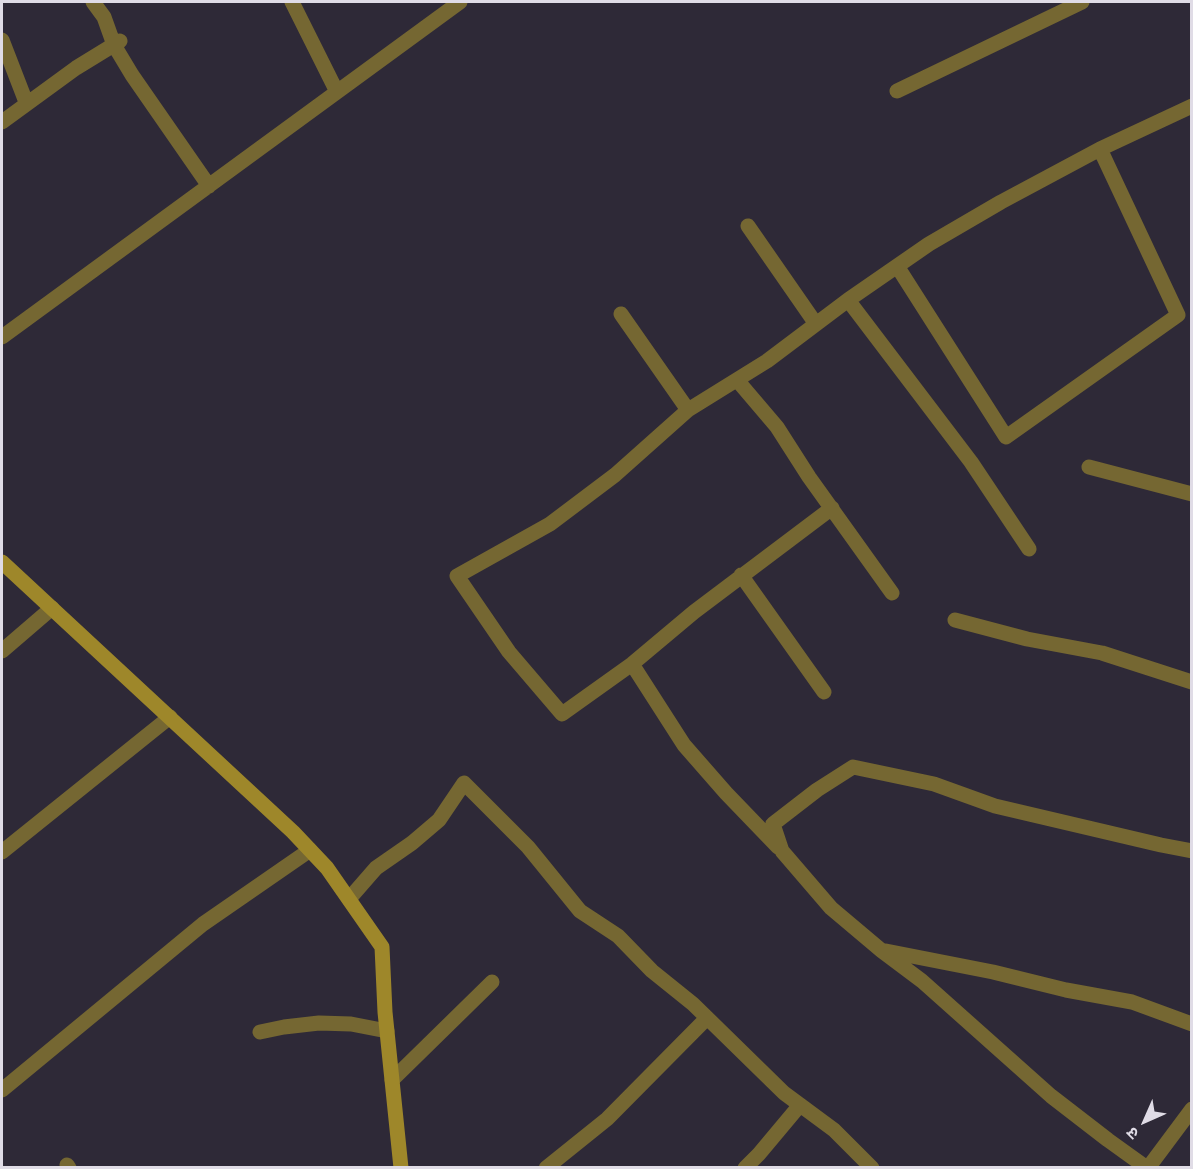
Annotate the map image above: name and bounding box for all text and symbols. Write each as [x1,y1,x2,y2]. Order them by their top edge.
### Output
north arrow [1115,1091,1175,1151]
text: उ [1122,1123,1143,1144]

